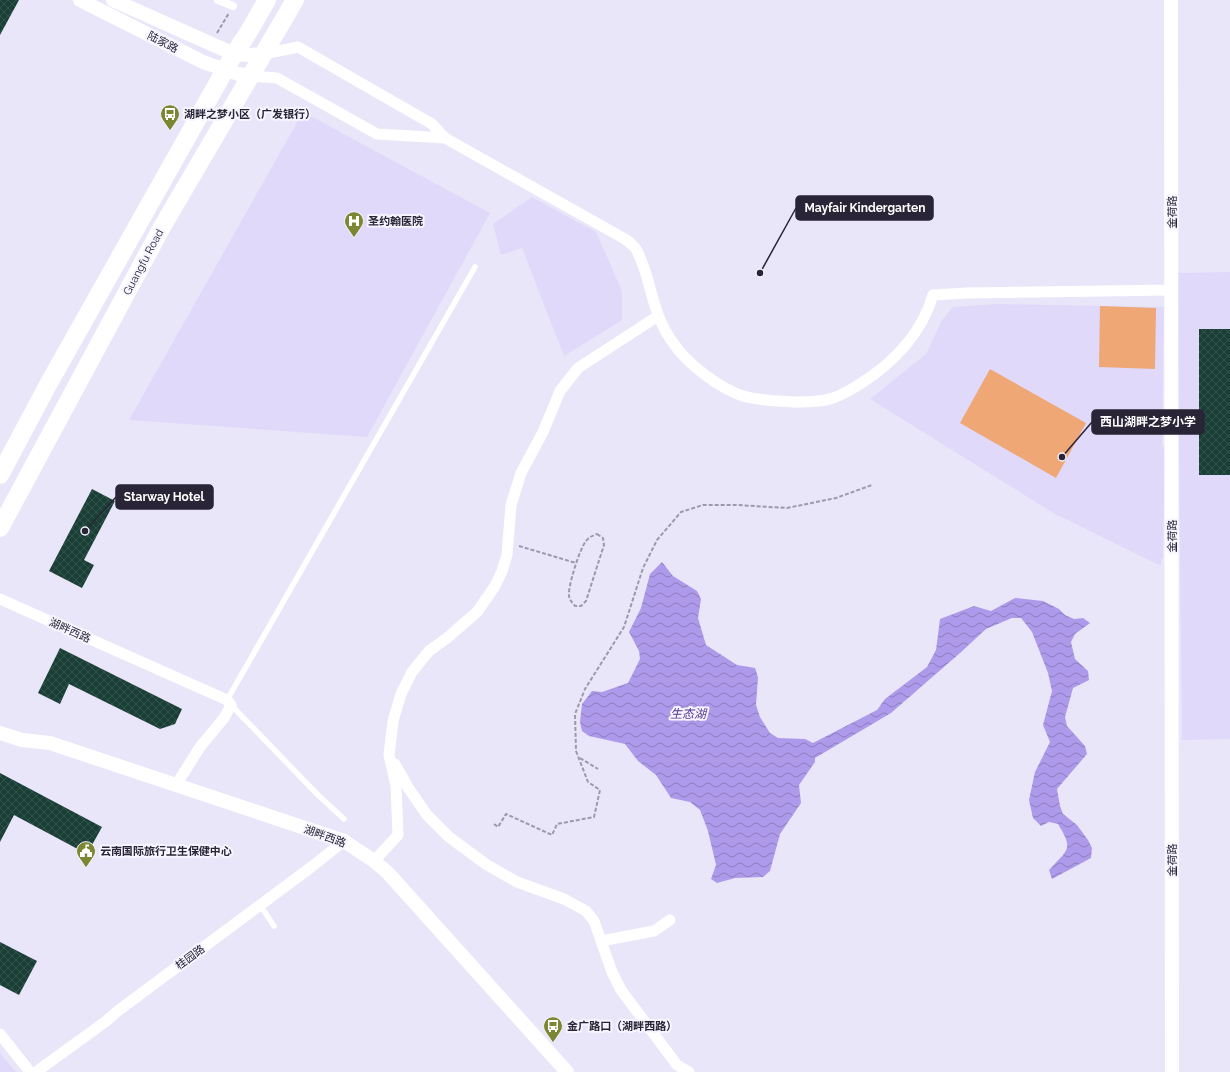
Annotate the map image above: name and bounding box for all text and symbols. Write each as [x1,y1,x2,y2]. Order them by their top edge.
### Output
street label: 陆家路 [145,29,180,56]
bus stop icon: 湖畔之梦小区（广发银行） [159,103,181,131]
place label: 湖畔之梦小区（广发银行） [184,108,316,121]
callout: Mayfair Kindergarten [796,196,933,220]
street label: 金荷路 [1166,196,1179,229]
text: Mayfair Kindergarten [804,201,926,215]
hospital icon: 圣约翰医院 [343,210,365,238]
place label: 圣约翰医院 [368,215,423,228]
street label: Guangfu Road [121,227,166,298]
callout: 西山湖畔之梦小学 [1092,410,1204,434]
text: 西山湖畔之梦小学 [1100,415,1196,429]
callout: Starway Hotel [116,485,213,509]
text: Starway Hotel [124,490,205,504]
street label: 金荷路 [1166,520,1179,553]
street label: 湖畔西路 [47,616,93,645]
water label: 生态湖 [670,707,708,721]
street label: 湖畔西路 [302,823,348,850]
public building icon: 云南国际旅行卫生保健中心 [75,840,97,868]
street label: 金荷路 [1166,844,1179,877]
place label: 云南国际旅行卫生保健中心 [100,845,232,858]
street label: 桂园路 [173,942,207,972]
bus stop icon: 金广路口（湖畔西路） [542,1015,564,1043]
place label: 金广路口（湖畔西路） [567,1020,677,1033]

